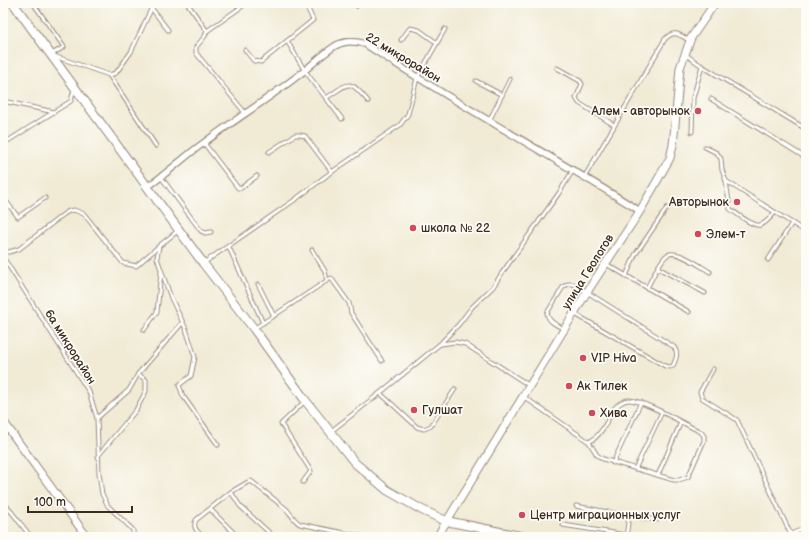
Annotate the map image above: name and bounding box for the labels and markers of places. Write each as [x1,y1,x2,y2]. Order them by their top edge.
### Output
place label: Алем - авторынок [591,104,691,119]
marker: Алем - авторынок [693,106,703,116]
place label: Авторынок [668,195,730,210]
marker: Авторынок [732,197,742,207]
place label: школа № 22 [421,221,490,236]
marker: школа № 22 [408,223,418,233]
place label: Элем-т [706,227,746,242]
marker: Элем-т [693,229,703,239]
place label: VIP Hiva [591,351,637,366]
marker: VIP Hiva [578,353,588,363]
place label: Ак Тилек [576,379,628,394]
marker: Ак Тилек [564,381,574,391]
place label: Гулшат [422,403,463,418]
marker: Гулшат [409,405,419,415]
place label: Хива [600,406,627,421]
marker: Хива [587,408,597,418]
place label: Центр миграционных услуг [530,508,681,523]
marker: Центр миграционных услуг [517,510,527,520]

